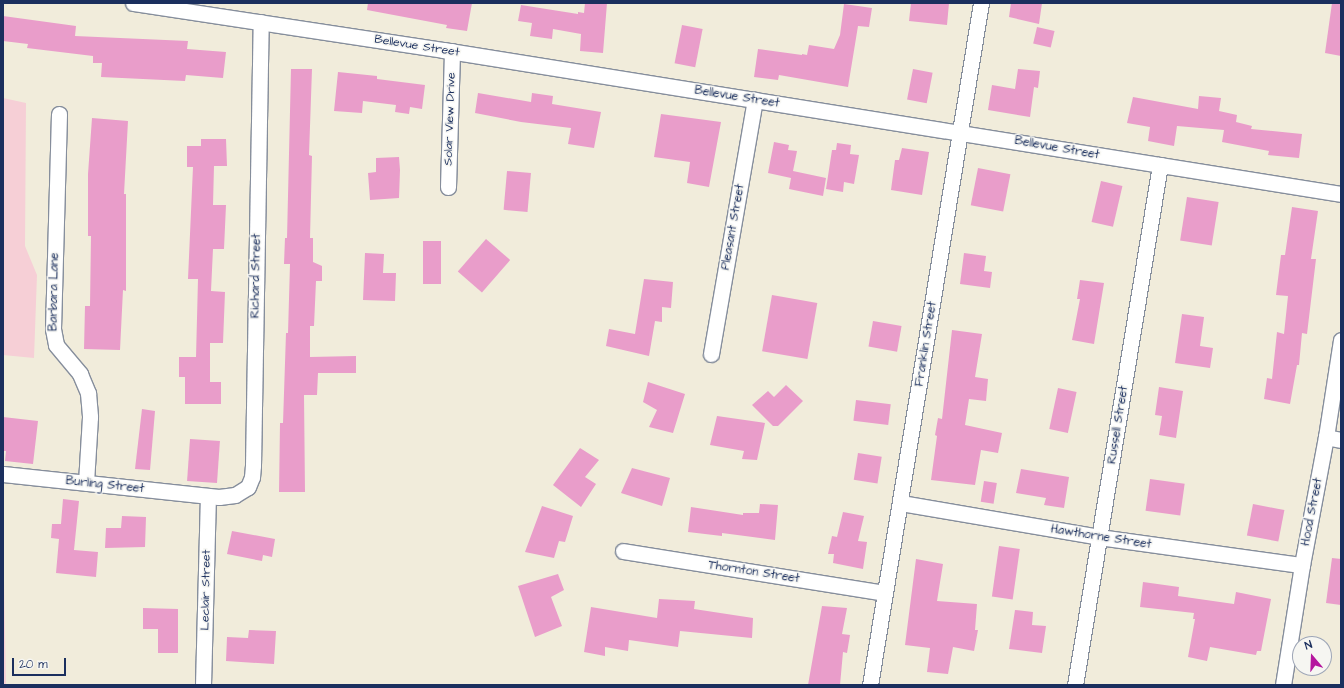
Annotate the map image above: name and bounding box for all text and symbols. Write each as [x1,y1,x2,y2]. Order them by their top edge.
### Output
street label: Bellevue Street [373,32,461,60]
street label: Solar View Drive [441,72,459,166]
street label: Bellevue Street [693,83,781,111]
street label: Bellevue Street [1013,133,1101,163]
street label: Pleasant Street [718,183,748,271]
street label: Richard Street [248,234,264,318]
street label: Barbara Lane [46,253,62,331]
street label: Franklin Street [912,300,940,388]
street label: Russell Street [1105,385,1131,465]
street label: Burling Street [65,474,145,496]
street label: Hood Street [1298,477,1326,547]
street label: Hawthorne Street [1050,522,1152,552]
street label: Leclair Street [198,550,214,630]
street label: Thornton Street [707,558,801,586]
north arrow [1292,636,1332,676]
text: N [1303,637,1314,653]
scale bar [14,650,68,676]
text: 20 m [19,656,48,673]

